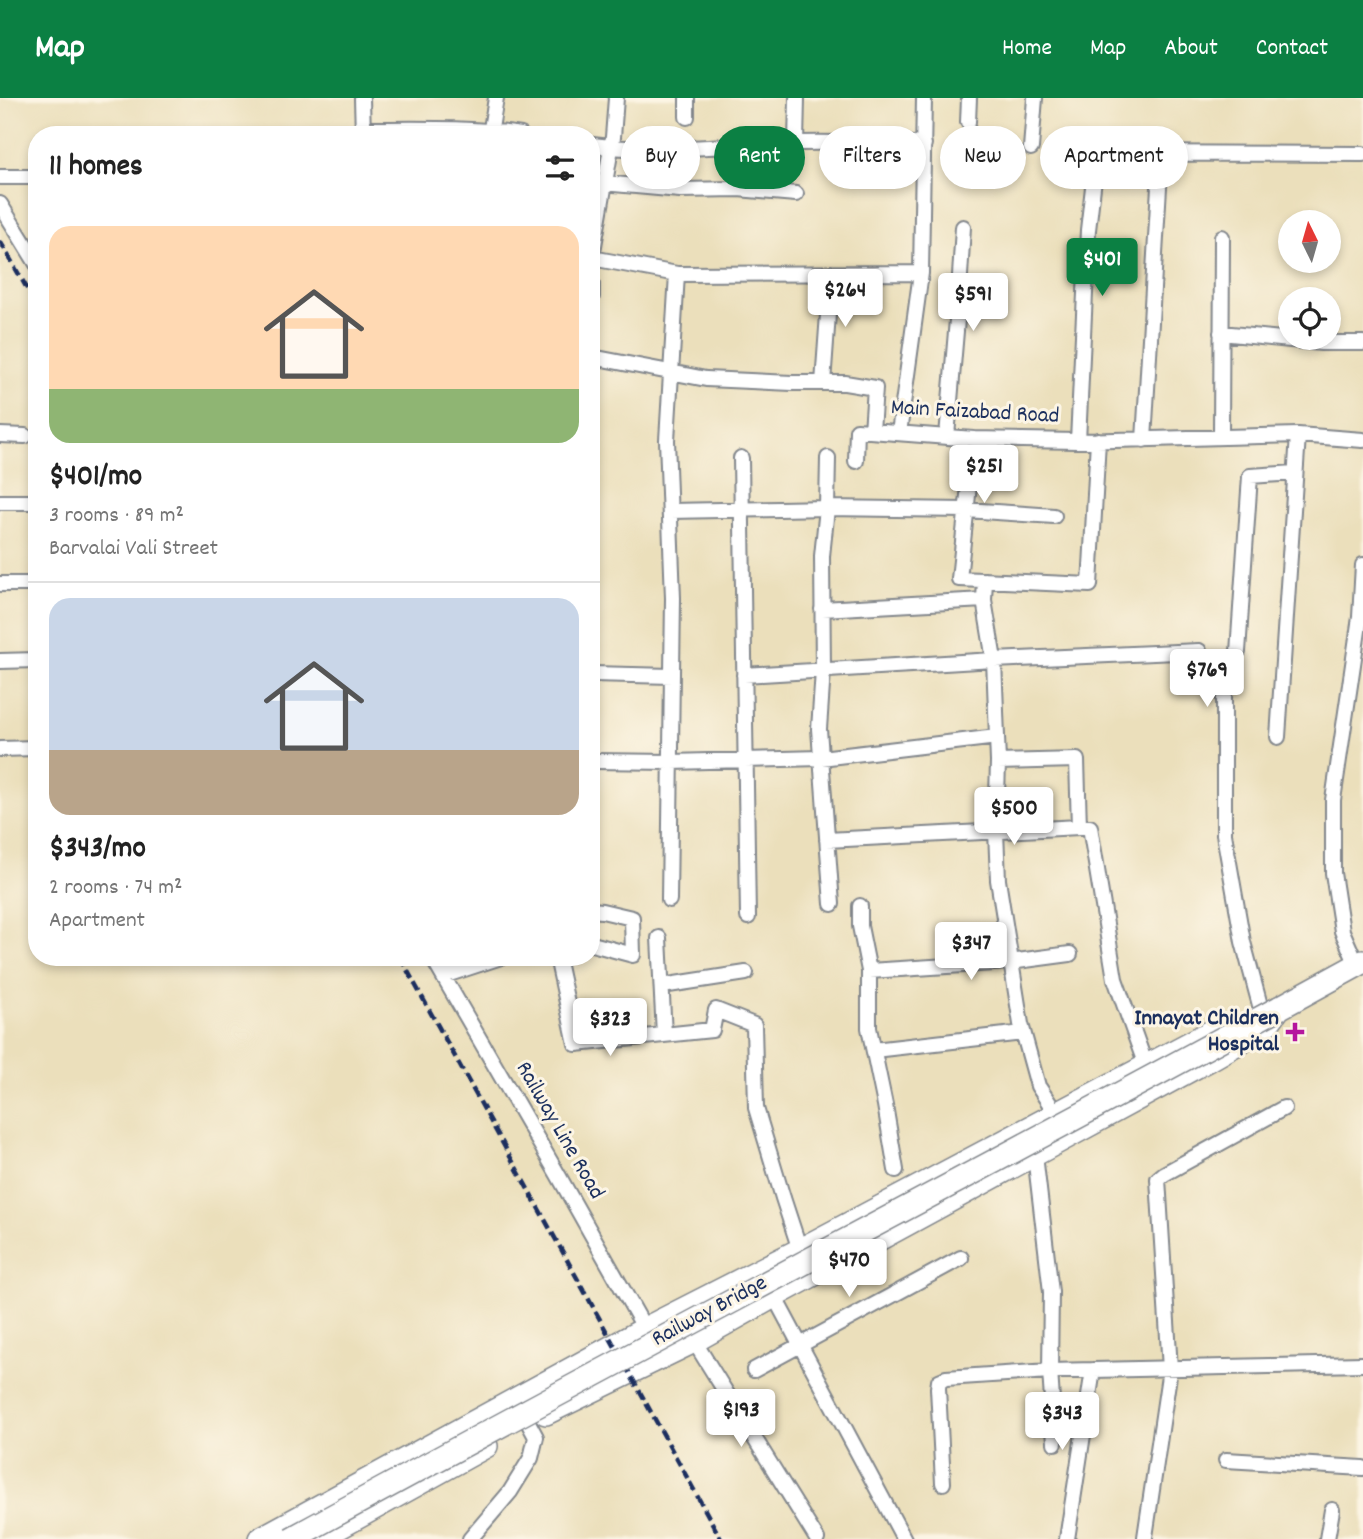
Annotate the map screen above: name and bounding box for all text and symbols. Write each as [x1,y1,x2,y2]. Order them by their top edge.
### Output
text: Map [35,26,85,73]
text: Home [1002,32,1052,66]
text: Map [1090,32,1126,66]
text: About [1164,32,1218,66]
text: Contact [1256,32,1328,66]
chip: Buy [621,126,700,189]
chip: Rent [714,126,805,189]
chip: Filters [819,126,926,189]
chip: New [940,126,1026,189]
chip: Apartment [1040,126,1188,189]
text: 11 homes [49,147,143,190]
icon: filters [541,149,579,187]
north arrow [1278,210,1340,273]
map controls [1278,210,1341,350]
pin: $401 [1061,238,1143,298]
text: $401 [1083,244,1121,277]
pin: $264 [804,270,886,329]
icon: home [251,271,377,397]
pin: $591 [932,274,1014,333]
text: $264 [824,275,866,308]
text: $591 [954,279,992,312]
button: locate [1278,287,1341,350]
street label: Main Faizabad Road [890,392,1060,434]
pin: $251 [943,446,1025,505]
text: $251 [965,451,1003,484]
text: $401/mo [49,457,142,500]
text: 3 rooms · 89 m² [49,500,184,533]
text: Barvalai Vali Street [49,533,218,566]
icon: home [251,643,377,769]
pin: $769 [1166,650,1248,709]
text: $769 [1186,655,1228,688]
pin: $500 [973,788,1055,847]
text: $500 [990,793,1038,826]
text: $343/mo [49,829,146,872]
text: 2 rooms · 74 m² [49,872,182,905]
text: Apartment [49,905,145,938]
pin: $347 [930,922,1012,982]
text: $347 [951,928,991,961]
pin: $323 [569,998,651,1058]
place label: Innayat Children Hospital [1134,1003,1280,1062]
text: $323 [589,1004,631,1037]
marker: Innayat Children Hospital [1285,1022,1305,1042]
street label: Railway Line Road [506,1056,612,1206]
pin: $470 [808,1240,890,1299]
text: $470 [828,1245,870,1278]
street label: Railway Bridge [646,1268,774,1356]
pin: $193 [700,1390,782,1449]
pin: $343 [1021,1392,1103,1452]
text: $193 [722,1395,760,1428]
text: $343 [1041,1398,1083,1431]

